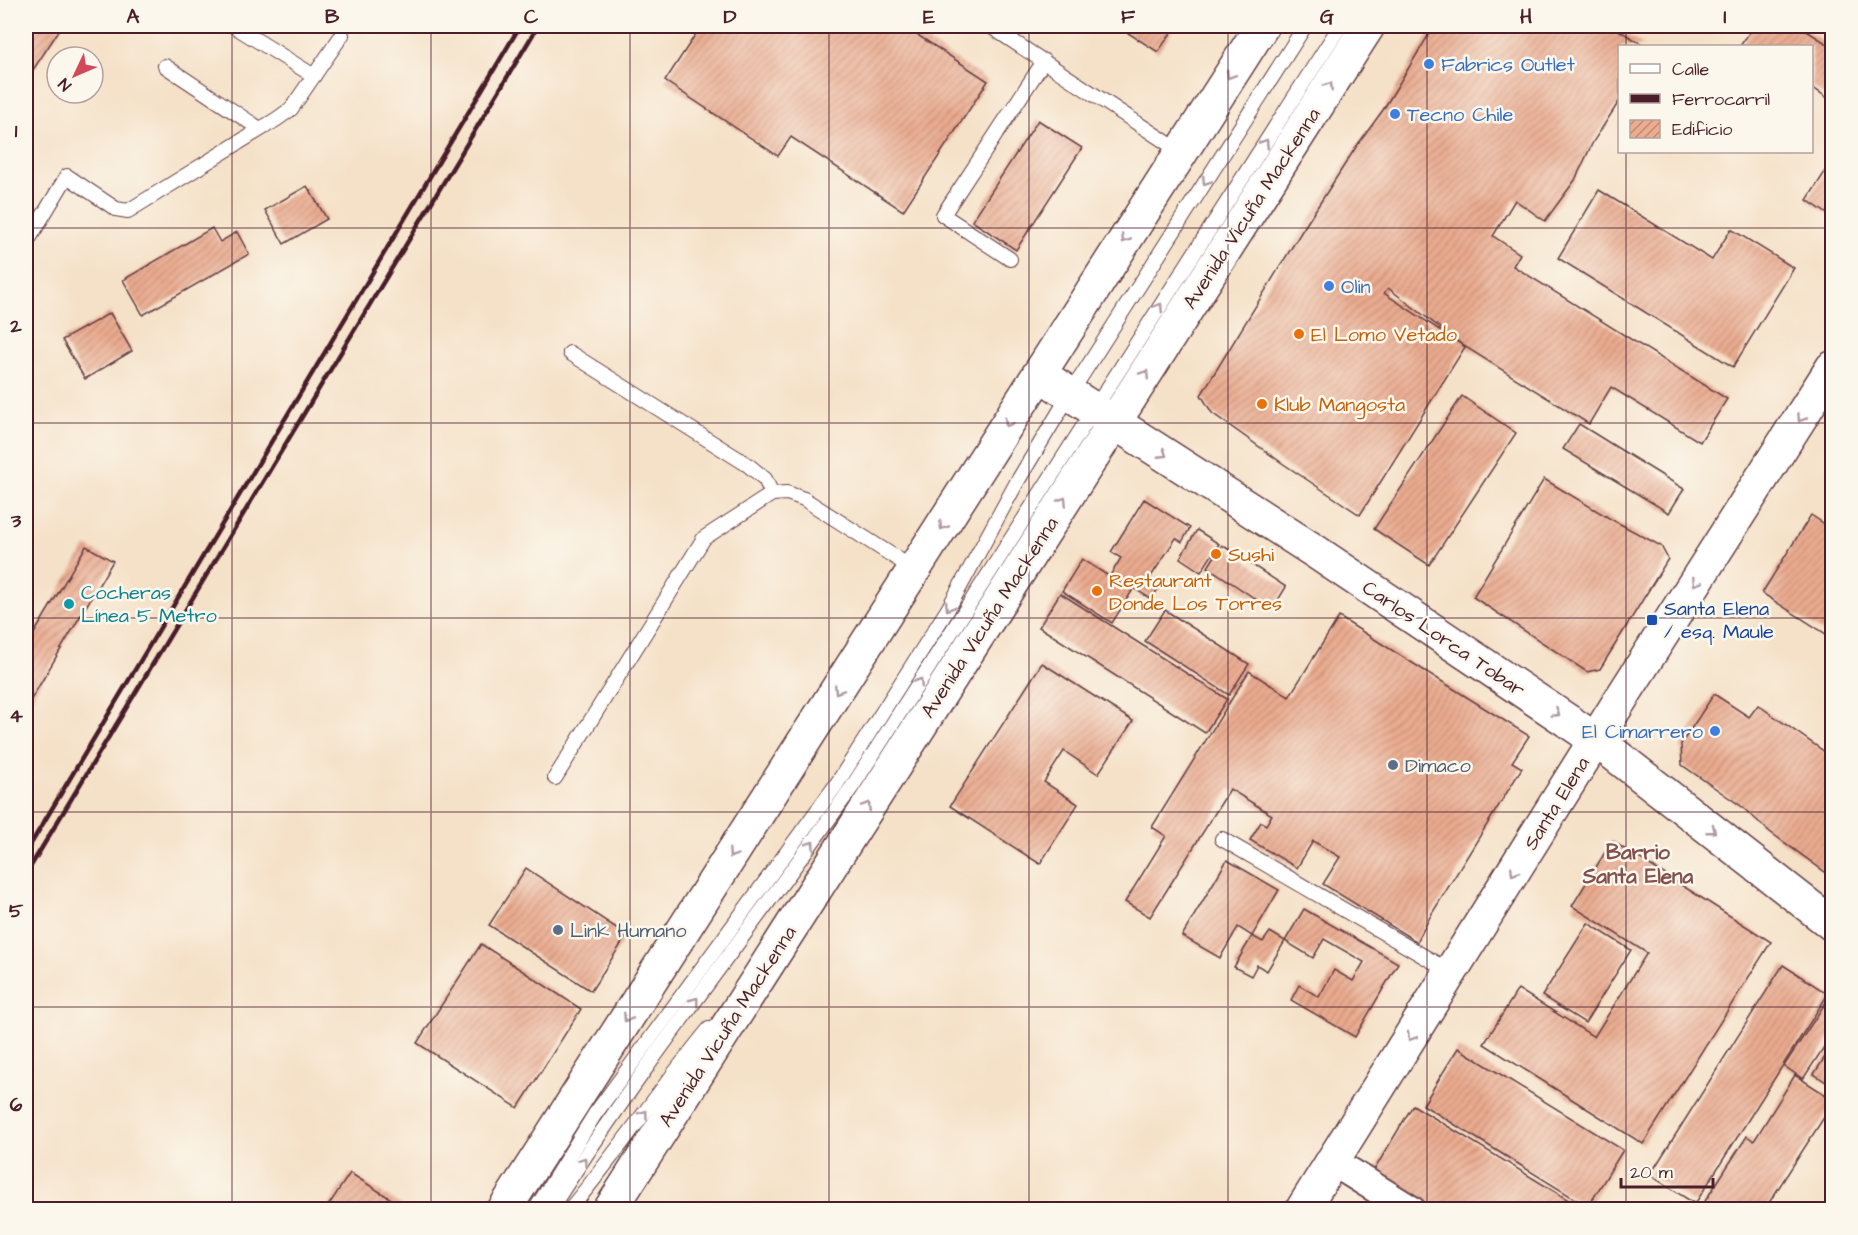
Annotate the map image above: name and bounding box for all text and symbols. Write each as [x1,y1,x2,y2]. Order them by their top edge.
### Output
text: A [127,3,140,31]
text: B [325,3,340,31]
text: C [524,3,539,31]
text: D [724,3,737,31]
text: E [923,3,935,31]
text: F [1121,3,1136,31]
text: G [1320,3,1334,31]
text: H [1520,3,1532,31]
text: I [1723,3,1727,31]
north arrow [45,45,105,105]
legend [1618,45,1813,153]
place label: Fabrics Outlet [1441,51,1575,79]
marker: Fabrics Outlet [1422,57,1436,71]
text: Calle [1672,57,1710,82]
one-way arrow [1226,69,1238,79]
text: N [54,73,76,96]
one-way arrow [1322,82,1334,92]
text: Ferrocarril [1672,87,1770,112]
place label: Tecno Chile [1407,101,1513,129]
street label: Avenida Vicuña Mackenna [1176,103,1327,315]
marker: Tecno Chile [1388,107,1402,121]
text: 1 [15,117,18,145]
text: Edificio [1672,117,1732,142]
one-way arrow [1257,139,1268,150]
one-way arrow [1201,175,1213,185]
one-way arrow [1122,233,1133,244]
place label: Olin [1341,273,1371,301]
marker: Olin [1322,279,1336,293]
one-way arrow [1152,303,1163,314]
text: 2 [9,312,22,340]
place label: El Lomo Vetado [1311,321,1457,349]
marker: El Lomo Vetado [1292,327,1306,341]
one-way arrow [1138,370,1149,381]
place label: Klub Mangosta [1274,391,1405,420]
marker: Klub Mangosta [1255,397,1269,411]
one-way arrow [1797,411,1808,422]
one-way arrow [1004,417,1015,428]
one-way arrow [1157,447,1167,459]
one-way arrow [1056,497,1068,507]
text: 3 [10,507,22,535]
street label: Avenida Vicuña Mackenna [914,512,1065,724]
one-way arrow [939,519,950,530]
place label: Sushi [1228,541,1274,569]
marker: Sushi [1209,547,1223,561]
place label: Restaurant Donde Los Torres [1109,567,1282,618]
street label: Carlos Lorca Tobar [1356,574,1530,704]
one-way arrow [1692,576,1704,586]
place label: Cocheras Línea 5 Metro [81,579,217,630]
marker: Restaurant Donde Los Torres [1090,584,1104,598]
place label: Santa Elena / esq. Maule [1664,595,1774,646]
marker: Cocheras Línea 5 Metro [62,597,76,611]
one-way arrow [945,601,956,611]
marker: Santa Elena / esq. Maule [1645,613,1659,627]
one-way arrow [912,678,923,689]
one-way arrow [833,684,845,694]
text: 4 [9,702,23,730]
one-way arrow [1550,706,1560,718]
place label: El Cimarrero [1582,718,1703,746]
marker: El Cimarrero [1708,724,1722,738]
street label: Santa Elena [1517,751,1597,856]
place label: Dimaco [1405,752,1471,780]
marker: Dimaco [1386,758,1400,772]
one-way arrow [860,802,872,812]
one-way arrow [1705,823,1716,834]
district label: Barrio Santa Elena [1582,838,1694,891]
one-way arrow [804,840,815,851]
one-way arrow [728,848,740,858]
one-way arrow [1511,865,1522,876]
text: 5 [9,897,24,925]
place label: Link Humano [570,917,686,945]
street label: Avenida Vicuña Mackenna [652,921,803,1133]
marker: Link Humano [551,923,565,937]
one-way arrow [687,997,698,1008]
one-way arrow [623,1011,634,1022]
one-way arrow [1407,1030,1418,1041]
text: 6 [10,1091,23,1119]
one-way arrow [637,1109,648,1120]
scale bar [1621,1151,1712,1189]
one-way arrow [576,1156,587,1167]
text: 20 m [1630,1160,1673,1185]

